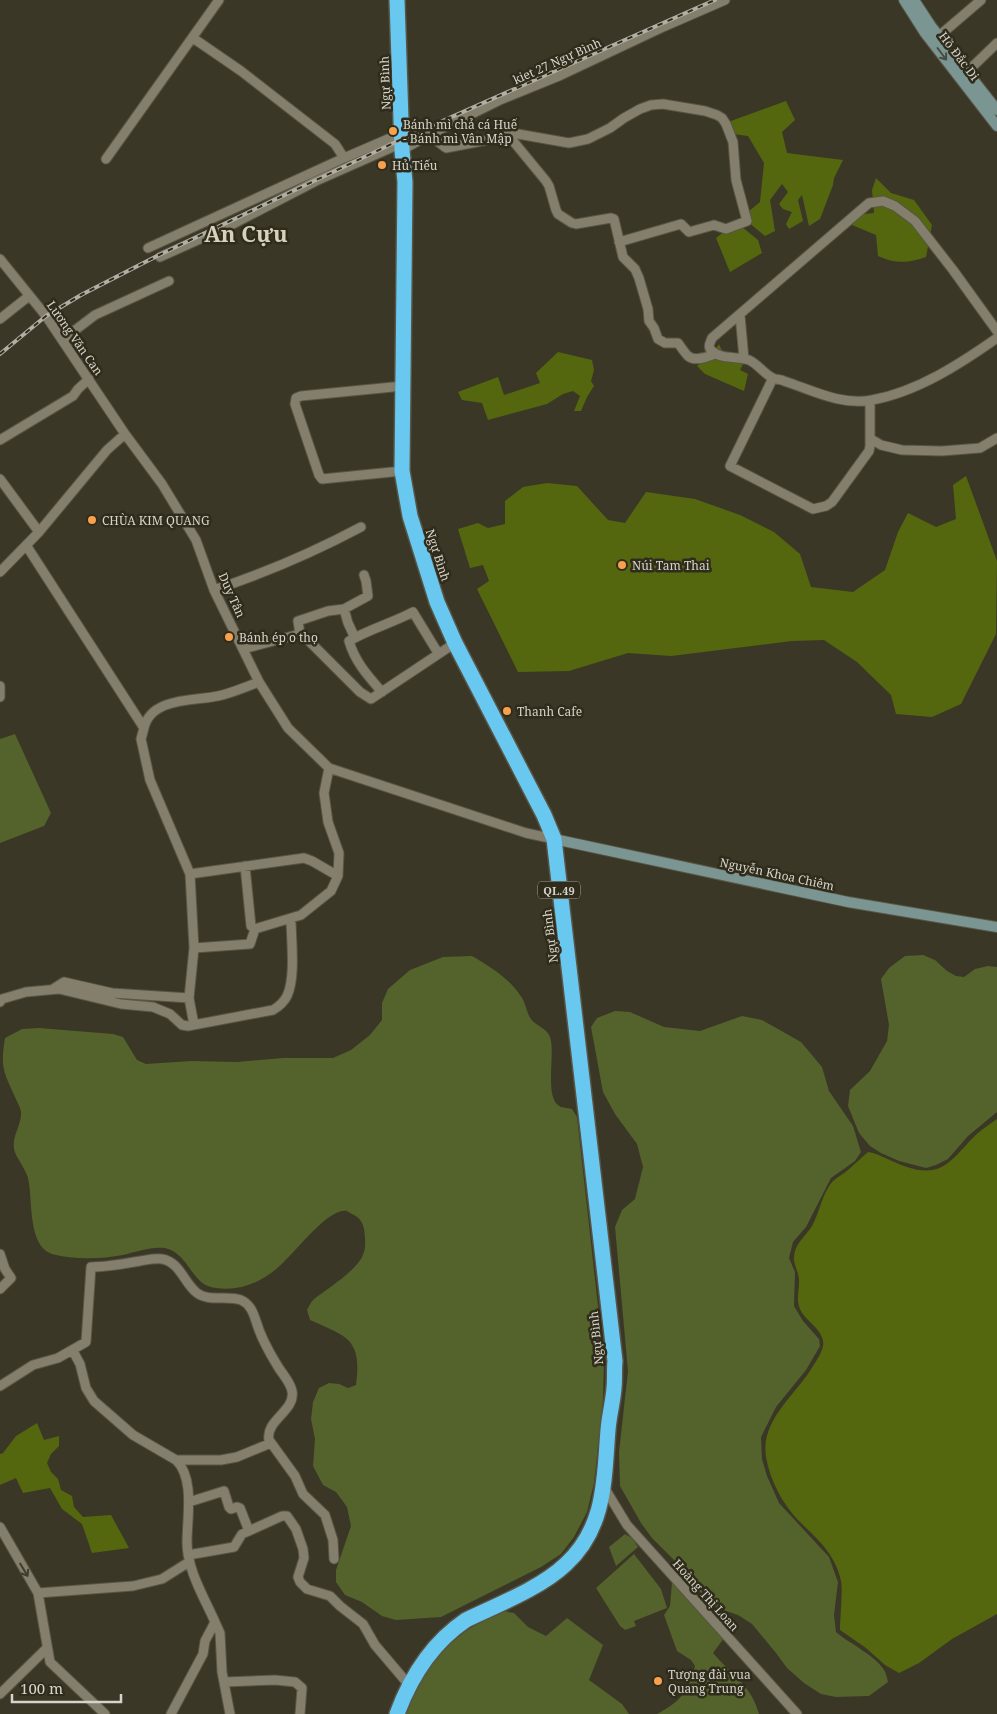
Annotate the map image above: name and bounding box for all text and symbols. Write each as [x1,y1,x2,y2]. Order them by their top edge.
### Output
street label: Hồ Đắc Di [935,28,983,84]
street label: kiet 27 Ngự Bình [510,34,604,88]
one-way arrow [936,47,947,60]
street label: Ngự Bình [376,55,394,110]
place label: Bánh mì chả cá Huế - Bánh mì Vân Mập [403,116,518,147]
marker: Bánh mì chả cá Huế - Bánh mì Vân Mập [387,125,399,137]
place label: Hủ Tiếu [392,157,438,174]
marker: Hủ Tiếu [376,159,388,171]
district label: An Cựu [204,218,288,248]
street label: Lương Văn Can [43,297,107,379]
place label: CHÙA KIM QUANG [102,512,210,529]
marker: CHÙA KIM QUANG [86,514,98,526]
street label: Ngự Bình [422,527,455,584]
place label: Núi Tam Thai [632,557,710,574]
marker: Núi Tam Thai [616,559,628,571]
street label: Duy Tân [215,570,250,620]
place label: Bánh ép o thọ [239,629,318,646]
marker: Bánh ép o thọ [223,631,235,643]
place label: Thanh Cafe [517,703,582,720]
marker: Thanh Cafe [501,705,513,717]
street label: Nguyễn Khoa Chiêm [718,854,836,894]
road number: QL.49 [538,882,580,898]
street label: Ngự Bình [538,908,562,964]
street label: Ngự Bình [585,1310,607,1366]
street label: Hoàng Thị Loan [669,1555,743,1635]
one-way arrow [19,1562,29,1576]
place label: Tượng đài vua Quang Trung [668,1666,751,1697]
scale bar [12,1672,121,1704]
marker: Tượng đài vua Quang Trung [652,1675,664,1687]
text: 100 m [20,1678,63,1698]

